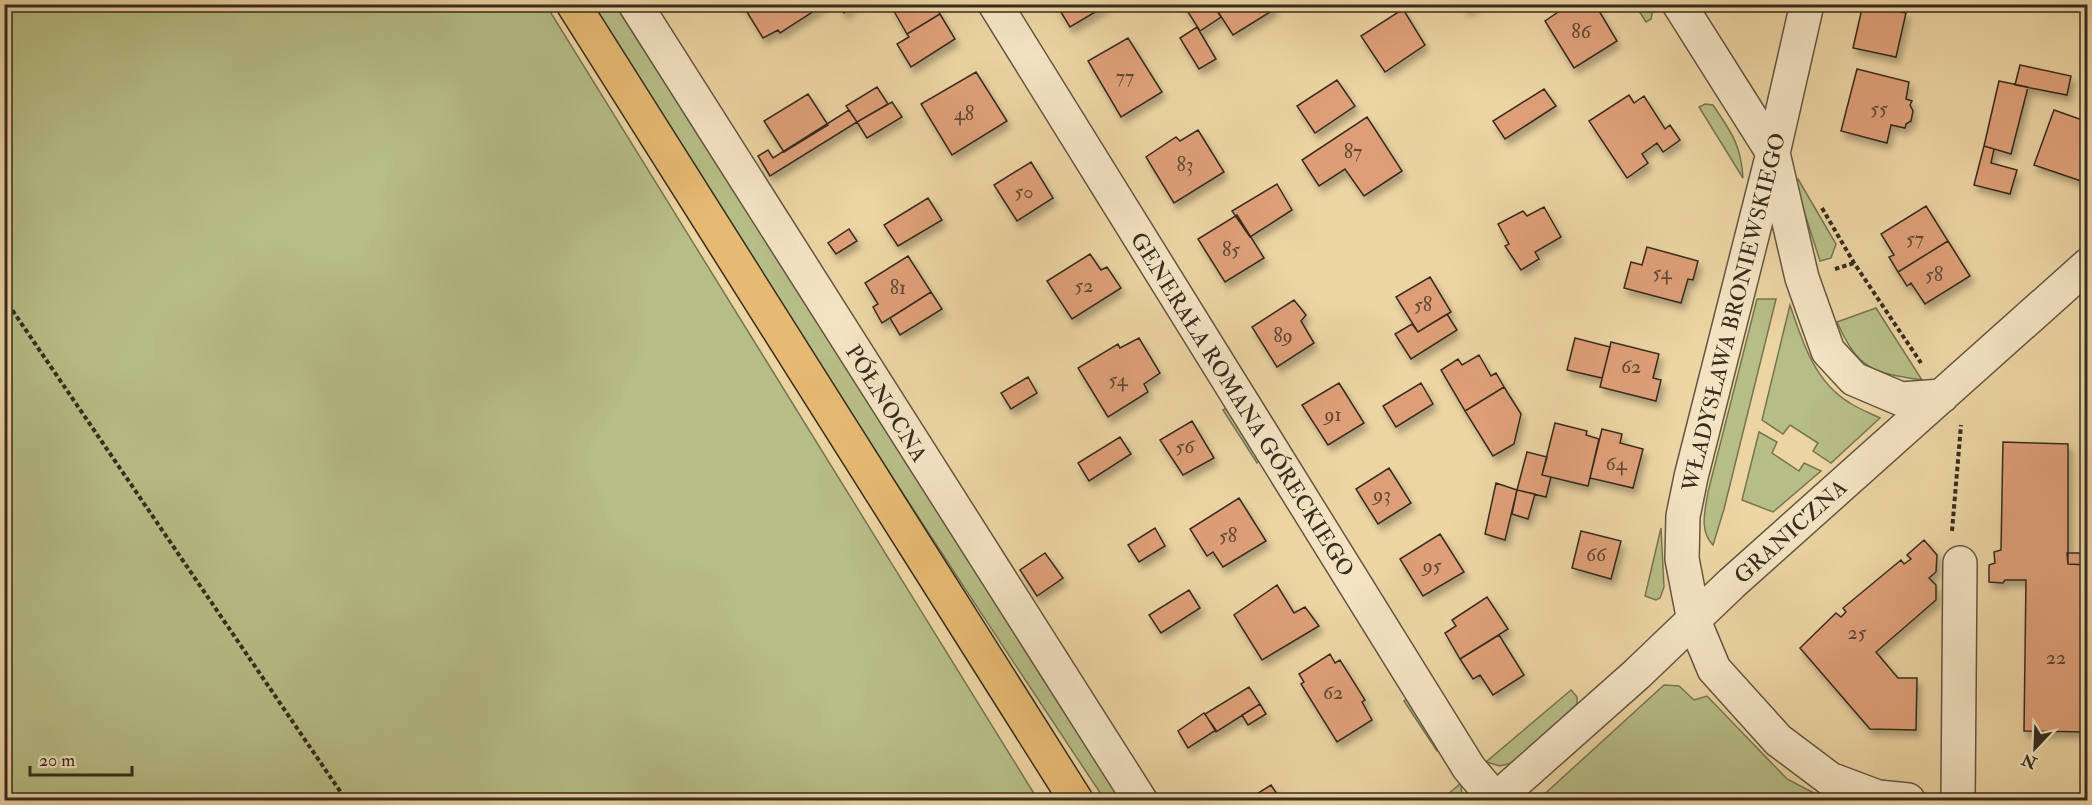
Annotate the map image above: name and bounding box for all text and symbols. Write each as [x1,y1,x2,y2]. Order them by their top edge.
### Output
house number: 86 [1571,19,1592,44]
house number: 77 [1116,64,1134,89]
house number: 55 [1870,96,1888,121]
house number: 48 [954,101,974,126]
street label: WŁADYSŁAWA BRONIEWSKIEGO [1676,130,1792,495]
house number: 87 [1344,139,1362,164]
house number: 83 [1176,152,1194,177]
house number: 50 [1015,179,1033,204]
house number: 57 [1906,226,1924,251]
street label: GENERAŁA ROMANA GÓRECKIEGO [1124,227,1361,582]
house number: 85 [1222,237,1240,262]
house number: 54 [1652,260,1673,285]
house number: 58 [1925,262,1943,287]
house number: 52 [1075,273,1093,298]
house number: 81 [890,275,906,300]
house number: 58 [1414,292,1432,317]
house number: 89 [1273,323,1293,348]
street label: PÓŁNOCNA [839,339,934,467]
house number: 62 [1621,354,1641,379]
house number: 54 [1108,367,1129,392]
house number: 91 [1322,402,1342,427]
house number: 56 [1176,434,1195,459]
house number: 64 [1606,451,1628,476]
street label: GRANICZNA [1728,474,1853,590]
house number: 93 [1371,482,1391,507]
house number: 58 [1219,523,1237,548]
house number: 66 [1586,542,1607,567]
house number: 95 [1420,553,1442,578]
house number: 25 [1848,620,1867,645]
house number: 22 [2046,645,2066,670]
house number: 62 [1323,680,1343,705]
north arrow [2005,718,2065,778]
scale bar [30,739,132,777]
text: 20 m [39,749,75,772]
text: N [2018,749,2041,773]

